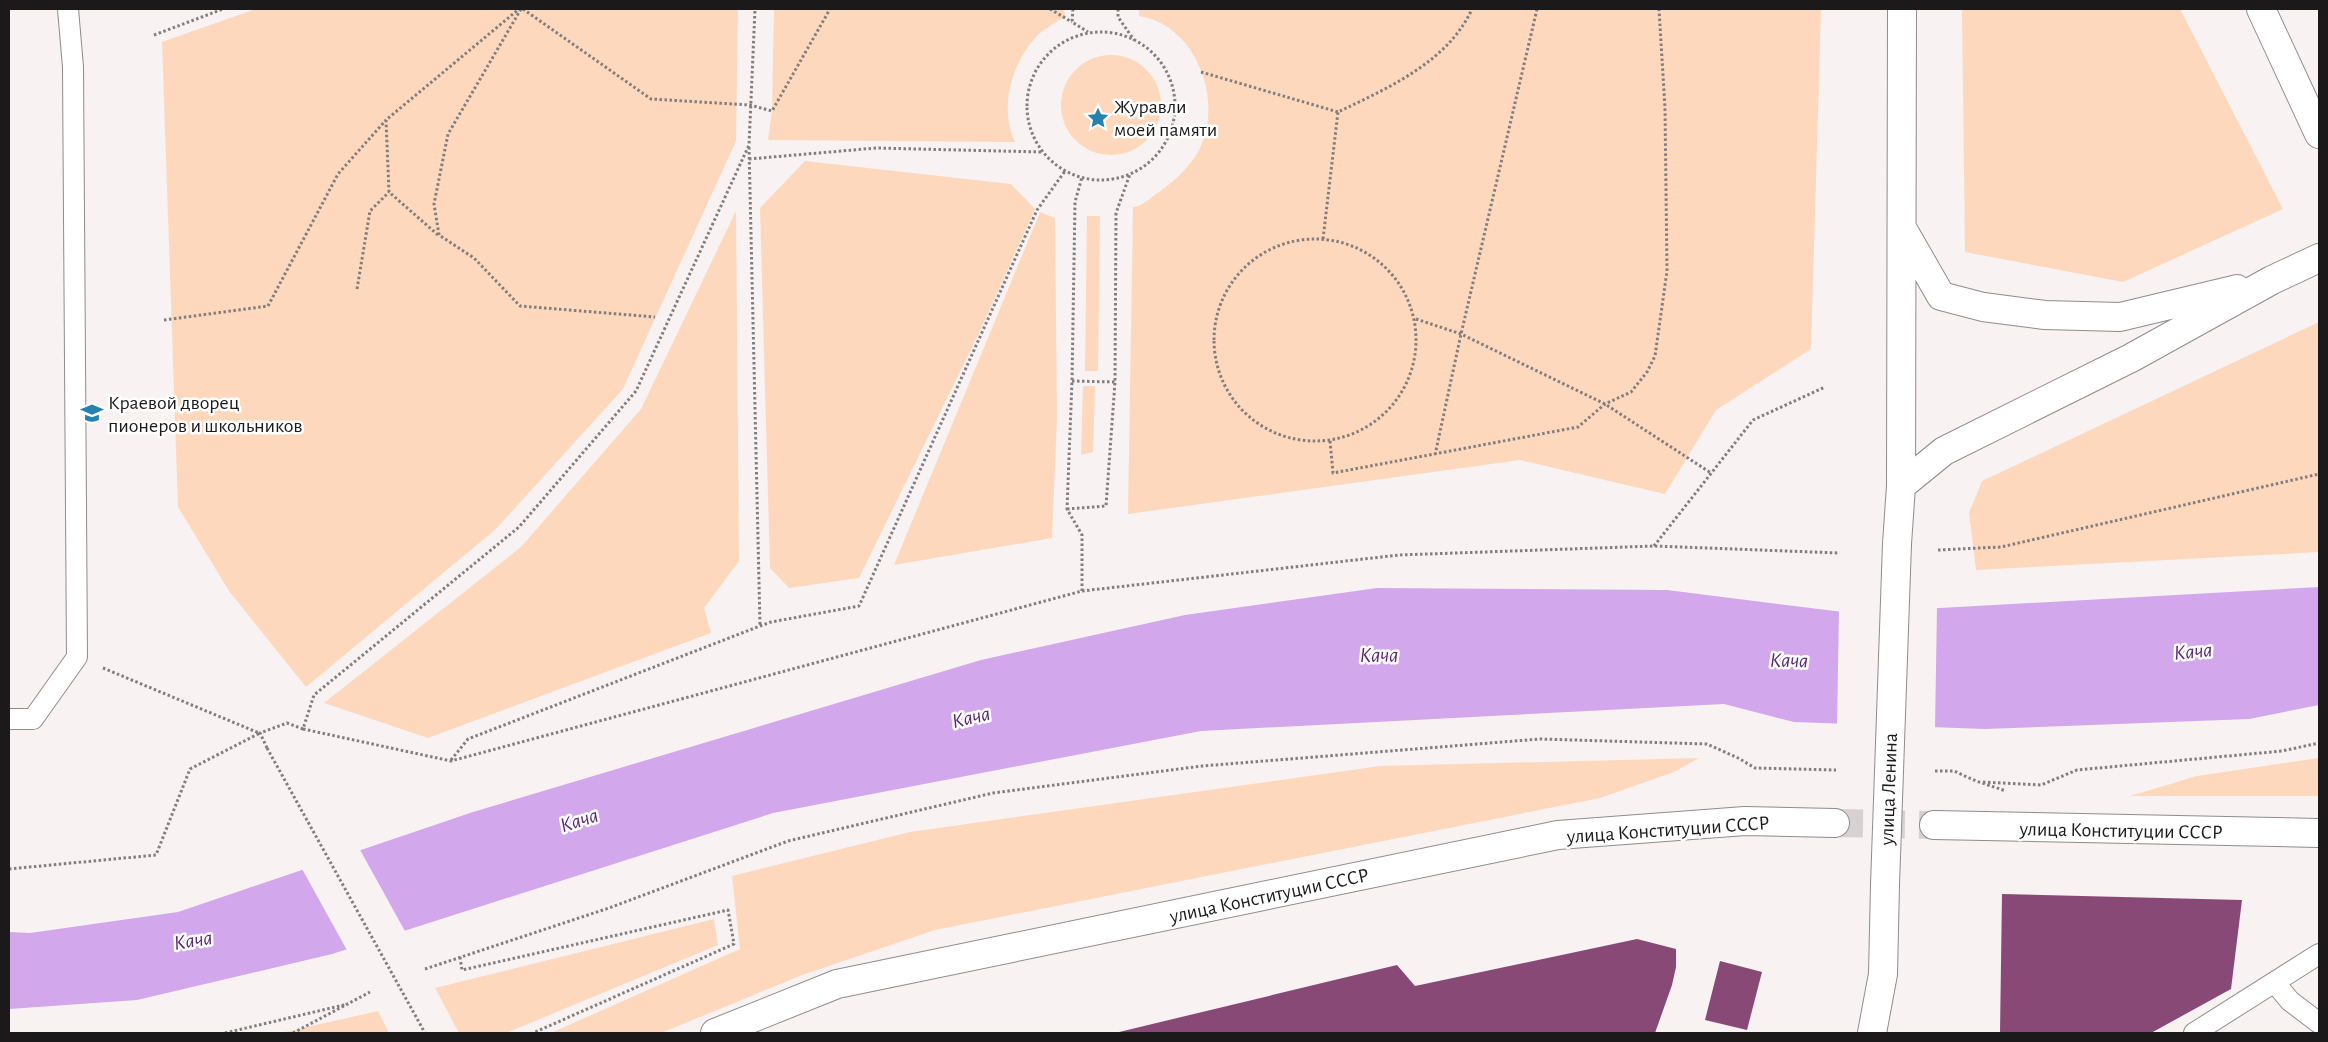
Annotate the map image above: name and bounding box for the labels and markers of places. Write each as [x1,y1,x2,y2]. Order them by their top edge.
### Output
place label: Журавли моей памяти [1114,97,1217,140]
place icon: Журавли моей памяти [1085,105,1111,131]
place label: Краевой дворец пионеров и школьников [108,393,303,436]
school or university icon: Краевой дворец пионеров и школьников [79,400,105,426]

